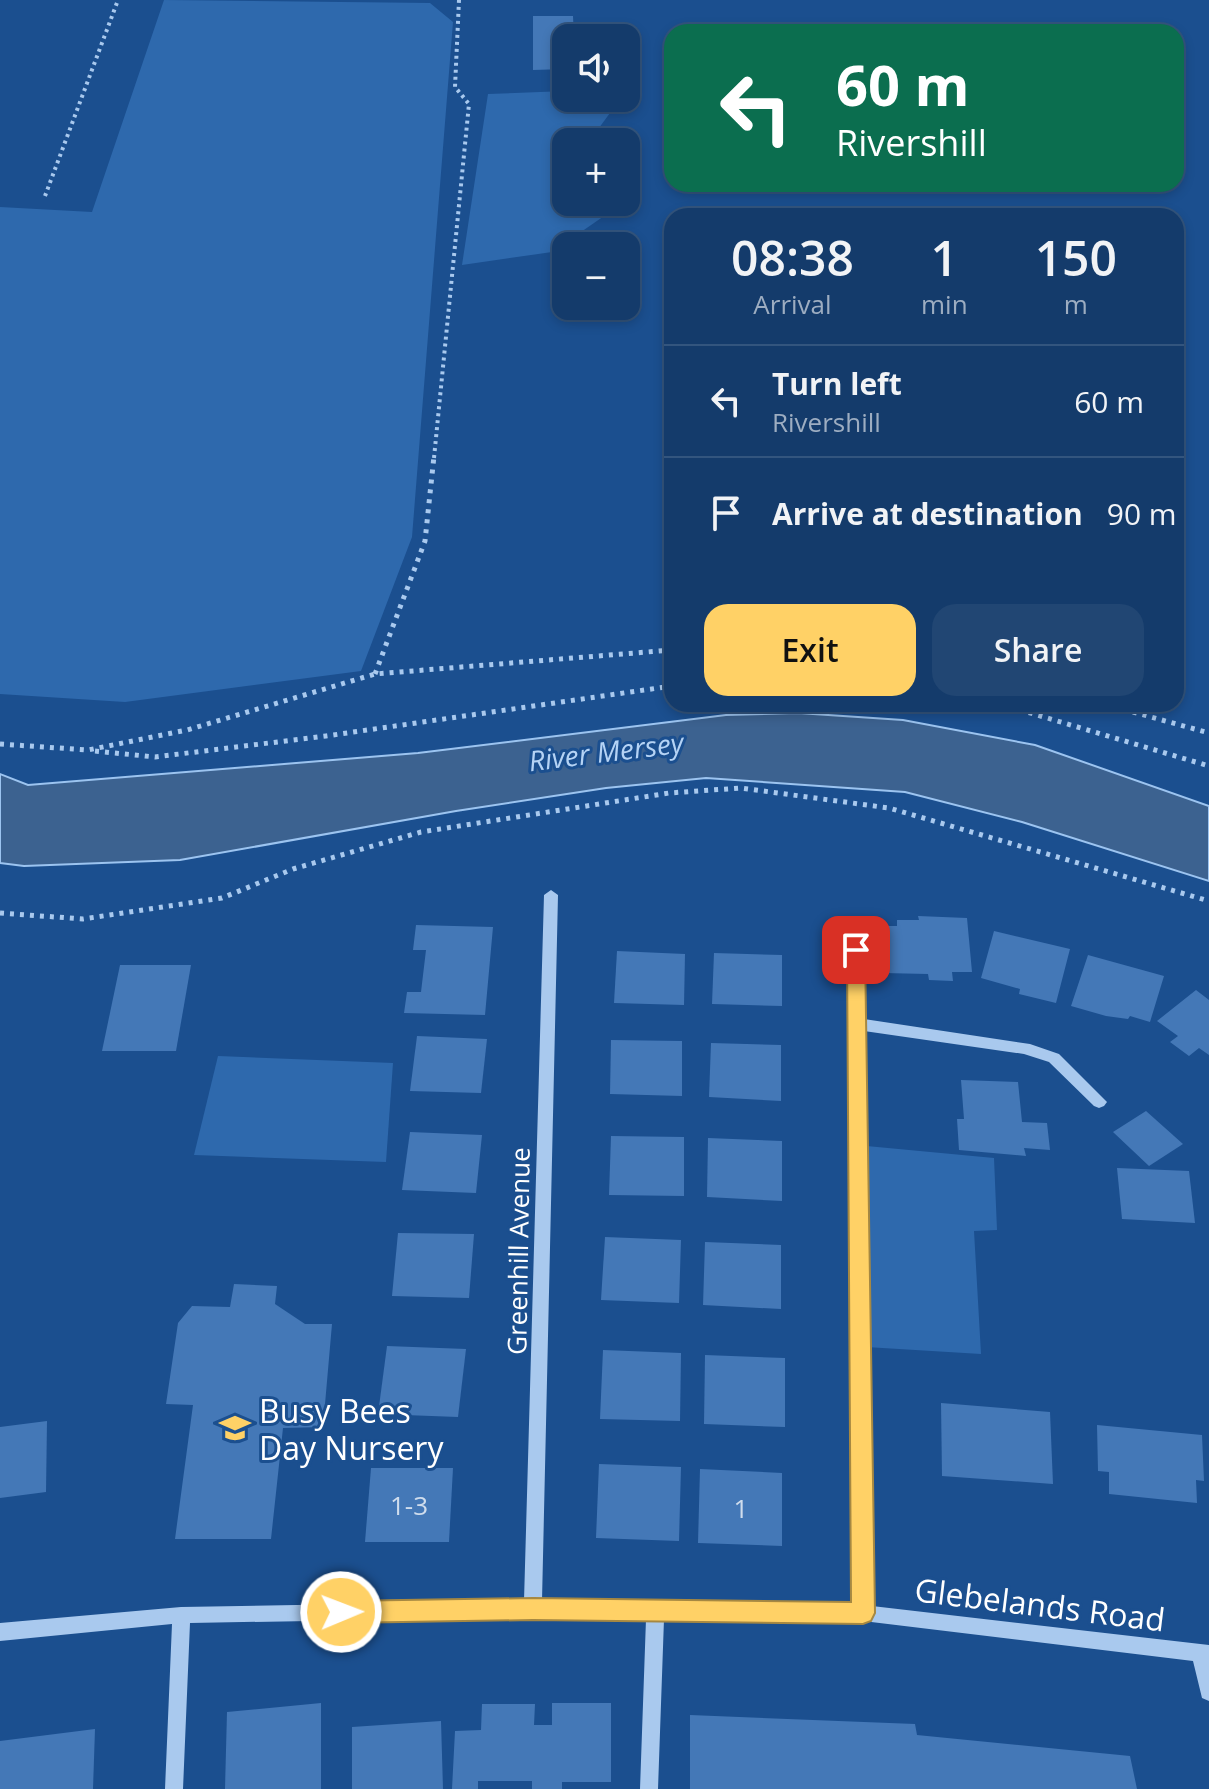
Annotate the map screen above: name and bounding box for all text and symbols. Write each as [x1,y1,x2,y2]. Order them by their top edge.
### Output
map controls [552,24,640,320]
button: sound [552,24,640,112]
text: 60 m [836,46,970,122]
icon: left [704,56,808,160]
text: Rivershill [836,118,987,167]
button: + [552,128,640,216]
text: 08:38 [731,225,854,290]
text: 1 [931,225,958,290]
text: 150 [1035,225,1117,290]
button: − [552,232,640,320]
text: Arrival [753,286,832,322]
text: min [921,286,968,322]
text: m [1064,286,1088,322]
text: Turn left [772,363,902,404]
icon: left [704,379,748,423]
text: 60 m [1074,381,1144,422]
text: Rivershill [772,404,881,440]
icon: arrive [704,491,748,535]
text: Arrive at destination [772,493,1083,534]
text: 90 m [1107,493,1177,534]
button: Exit [704,604,916,696]
button: Share [932,604,1144,696]
water label: River Mersey [526,722,688,779]
pin [822,916,890,984]
icon: arrive [834,928,878,972]
street label: Greenhill Avenue [498,1147,538,1355]
place label: Busy Bees Day Nursery [259,1389,444,1469]
school or university icon: Busy Bees Day Nursery [218,1411,252,1445]
house number: 1-3 [390,1487,428,1523]
house number: 1 [734,1490,748,1526]
street label: Glebelands Road [912,1567,1168,1641]
position arrow [299,1570,383,1654]

